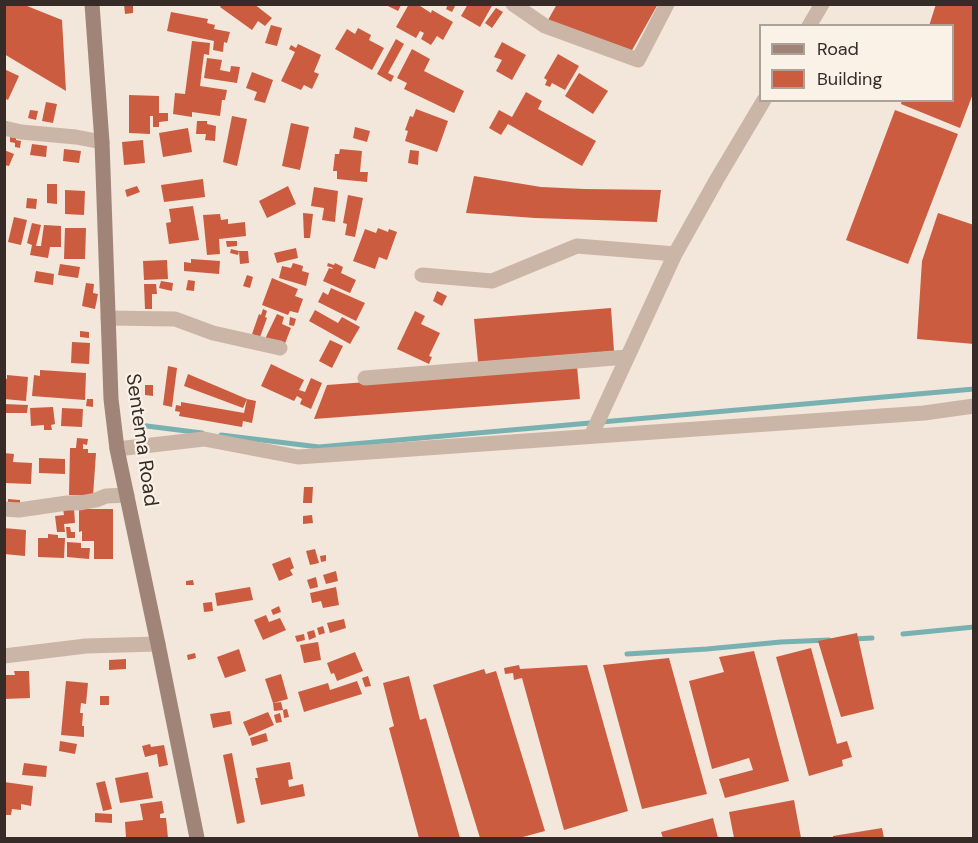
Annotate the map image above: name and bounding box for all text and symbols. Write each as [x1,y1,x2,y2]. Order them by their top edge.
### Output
legend [759,24,954,102]
text: Road [817,37,859,61]
text: Building [817,67,882,91]
street label: Sentema Road [120,372,162,508]

